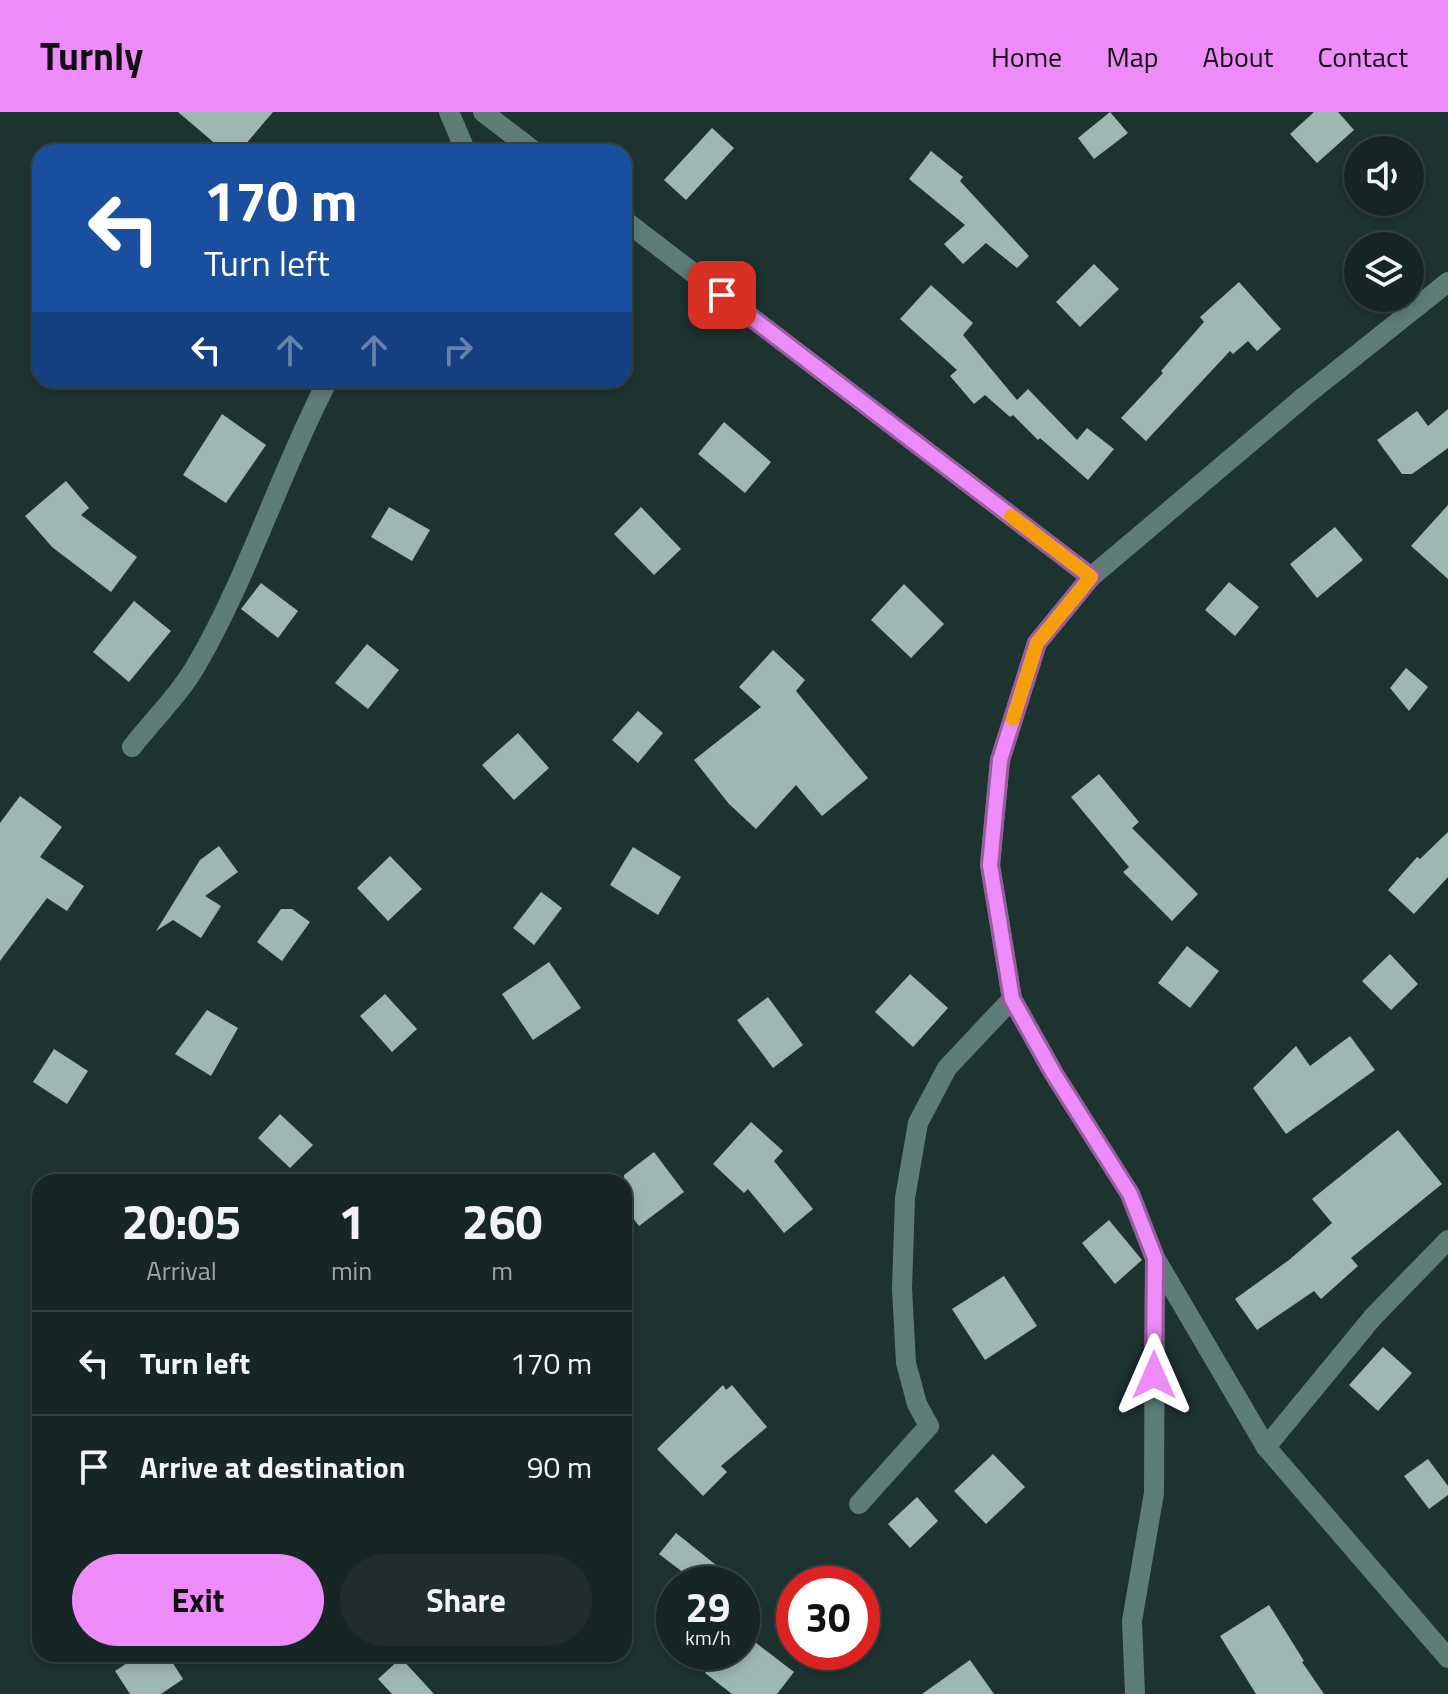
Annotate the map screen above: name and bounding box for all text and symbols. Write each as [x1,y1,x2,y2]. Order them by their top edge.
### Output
text: Turnly [40,27,143,85]
text: Home [991,35,1062,78]
text: Map [1106,35,1159,78]
text: About [1203,35,1273,78]
text: Contact [1317,35,1408,78]
map controls [1344,136,1424,312]
button: sound [1344,136,1424,216]
text: 170 m [204,158,357,243]
icon: left [72,176,176,280]
button: layers [1344,232,1424,312]
text: Turn left [204,235,330,290]
pin [688,261,756,329]
icon: arrive [700,273,744,317]
icon: left [184,328,228,372]
icon: ahead [268,328,312,372]
icon: ahead [352,328,396,372]
icon: right [436,328,480,372]
text: 20:05 [122,1185,241,1258]
text: 1 [338,1185,365,1258]
text: 260 [462,1185,542,1258]
text: Arrival [146,1251,217,1290]
text: min [331,1251,372,1290]
text: m [491,1251,513,1290]
position arrow [1112,1333,1196,1417]
text: Turn left [140,1340,250,1386]
text: 170 m [510,1340,592,1386]
icon: left [72,1341,116,1385]
text: Arrive at destination [140,1444,405,1490]
text: 90 m [527,1444,592,1490]
icon: arrive [72,1445,116,1489]
button: Exit [72,1554,324,1646]
button: Share [340,1554,592,1646]
speed limit sign: 30 [776,1566,880,1670]
text: 29 [686,1577,730,1638]
text: km/h [685,1622,731,1653]

